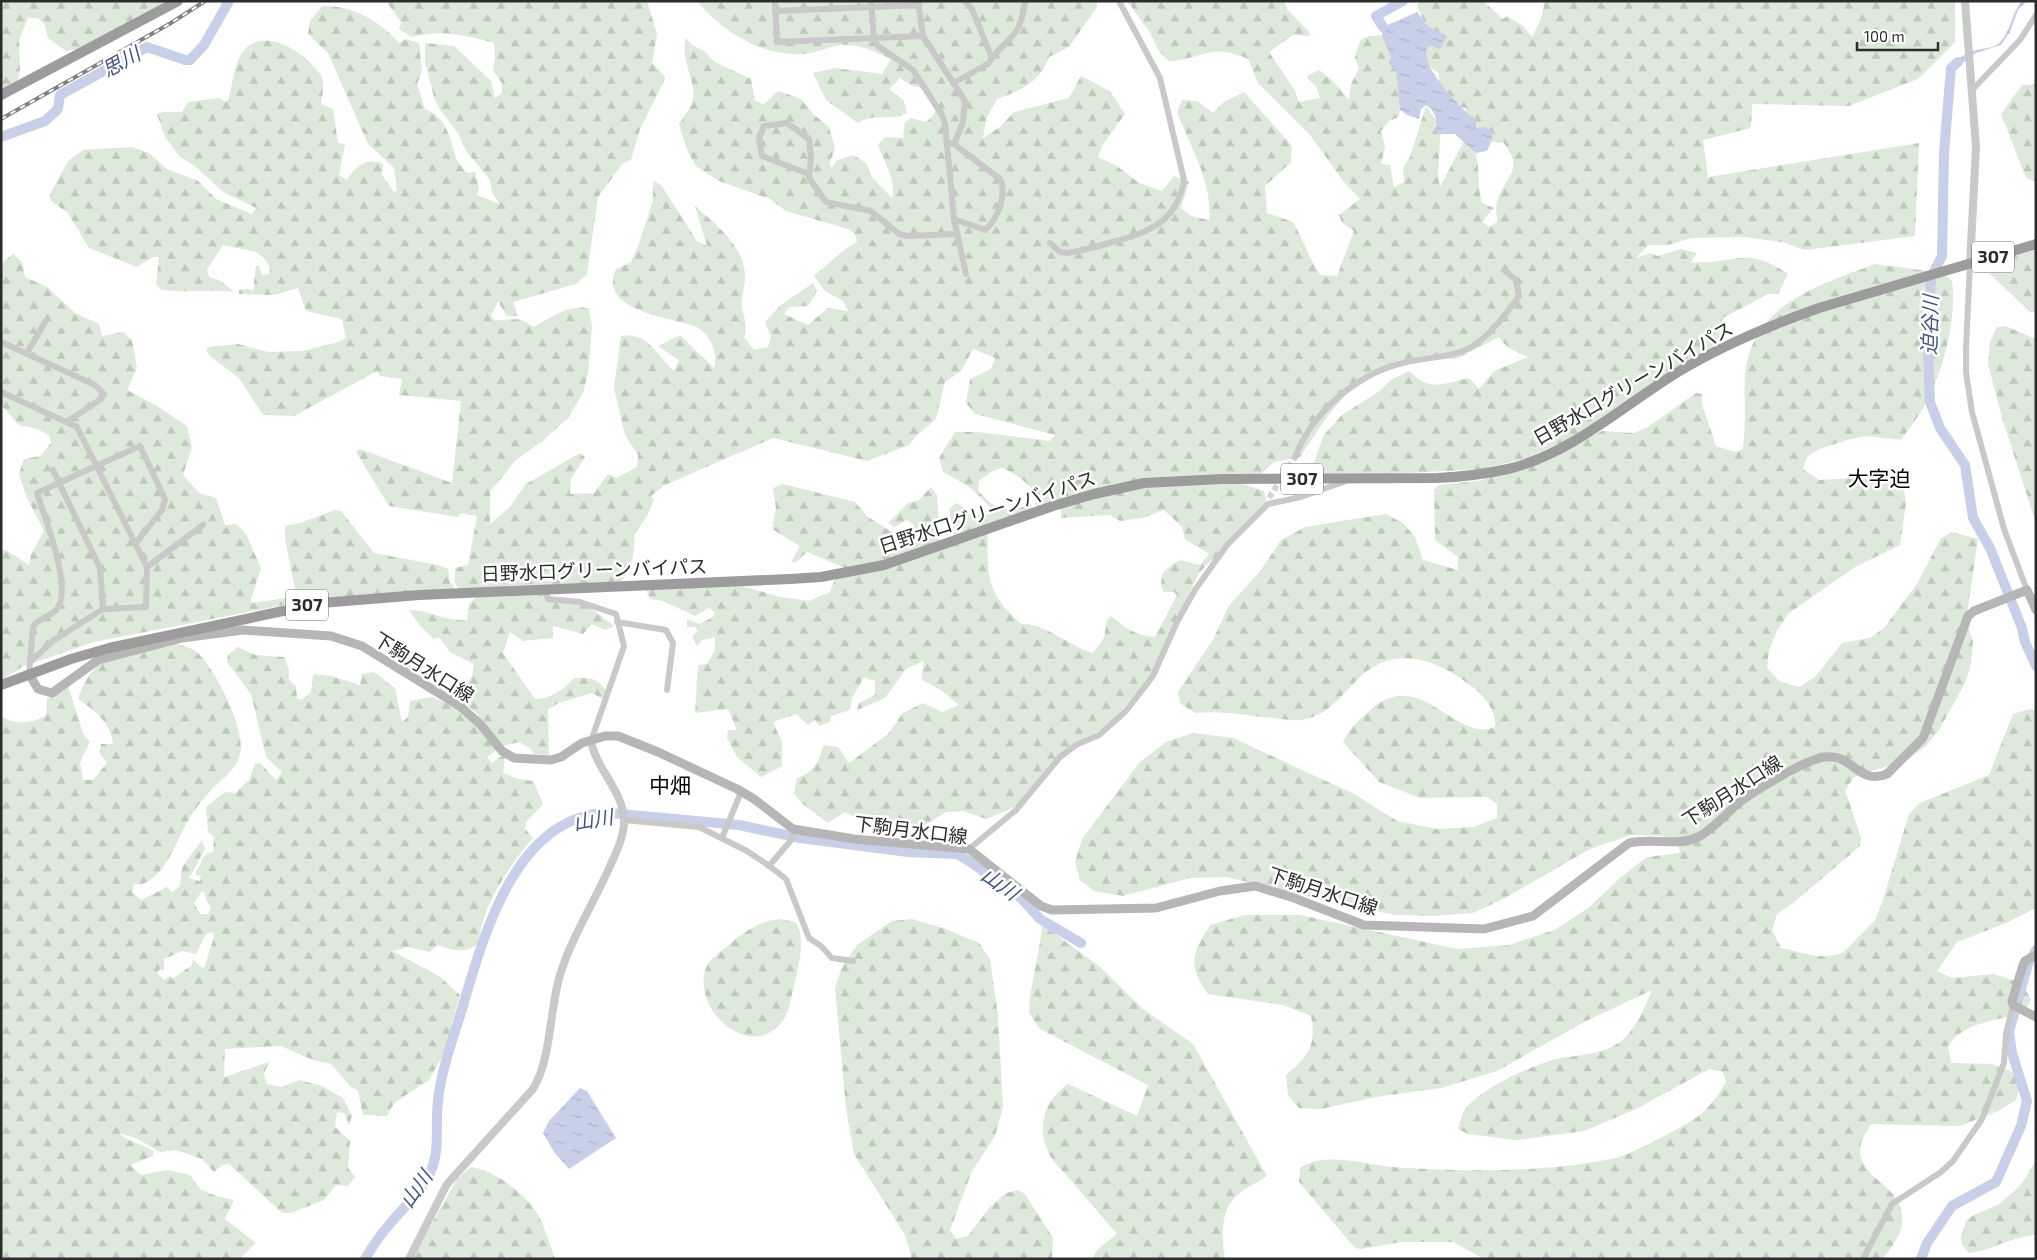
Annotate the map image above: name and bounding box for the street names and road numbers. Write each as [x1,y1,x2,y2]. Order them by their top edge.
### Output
road number: 307 [1972,242,2014,272]
street label: 日野水口グリーンバイパス [1529,316,1737,449]
road number: 307 [1281,464,1323,494]
street label: 日野水口グリーンバイパス [876,466,1098,557]
street label: 日野水口グリーンバイパス [480,554,708,585]
road number: 307 [286,590,328,620]
street label: 下駒月水口線 [370,627,479,707]
street label: 下駒月水口線 [1678,750,1786,831]
street label: 下駒月水口線 [853,811,969,848]
street label: 下駒月水口線 [1265,862,1381,919]

